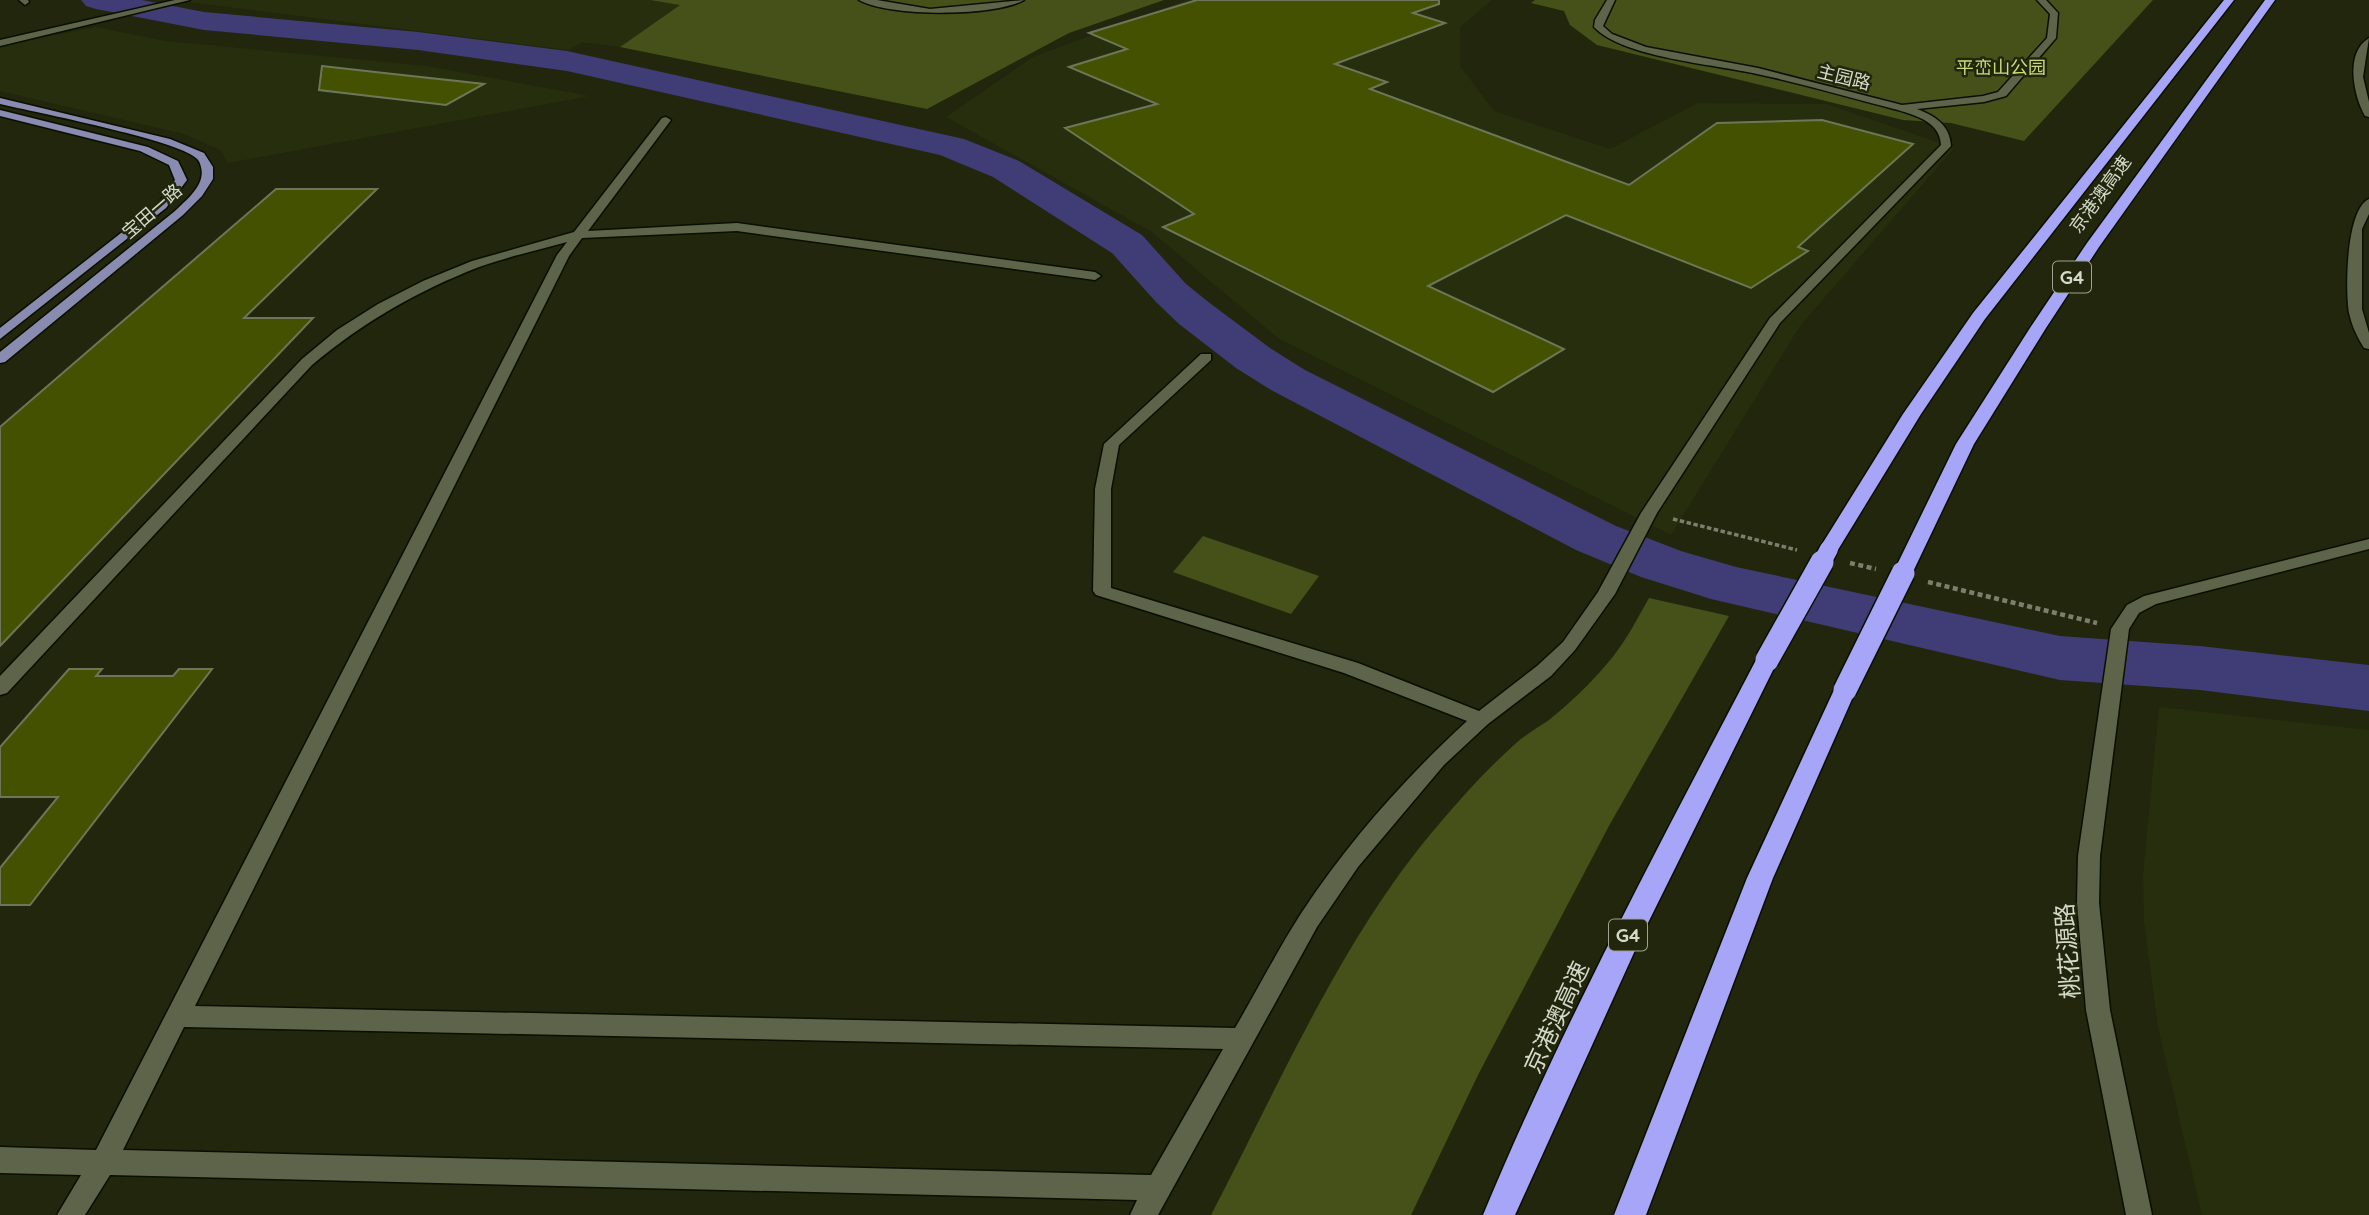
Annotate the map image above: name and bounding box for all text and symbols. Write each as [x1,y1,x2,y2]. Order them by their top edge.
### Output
park label: 平峦山公园 [1956,56,2046,79]
street label: 主园路 [1815,59,1873,95]
street label: 京港澳高速 [2064,151,2136,237]
street label: 宝田一路 [117,179,187,243]
road number: G4 [2053,262,2091,292]
street label: 桃花源路 [2049,902,2085,1000]
road number: G4 [1609,920,1647,951]
street label: 京港澳高速 [1517,956,1595,1078]

